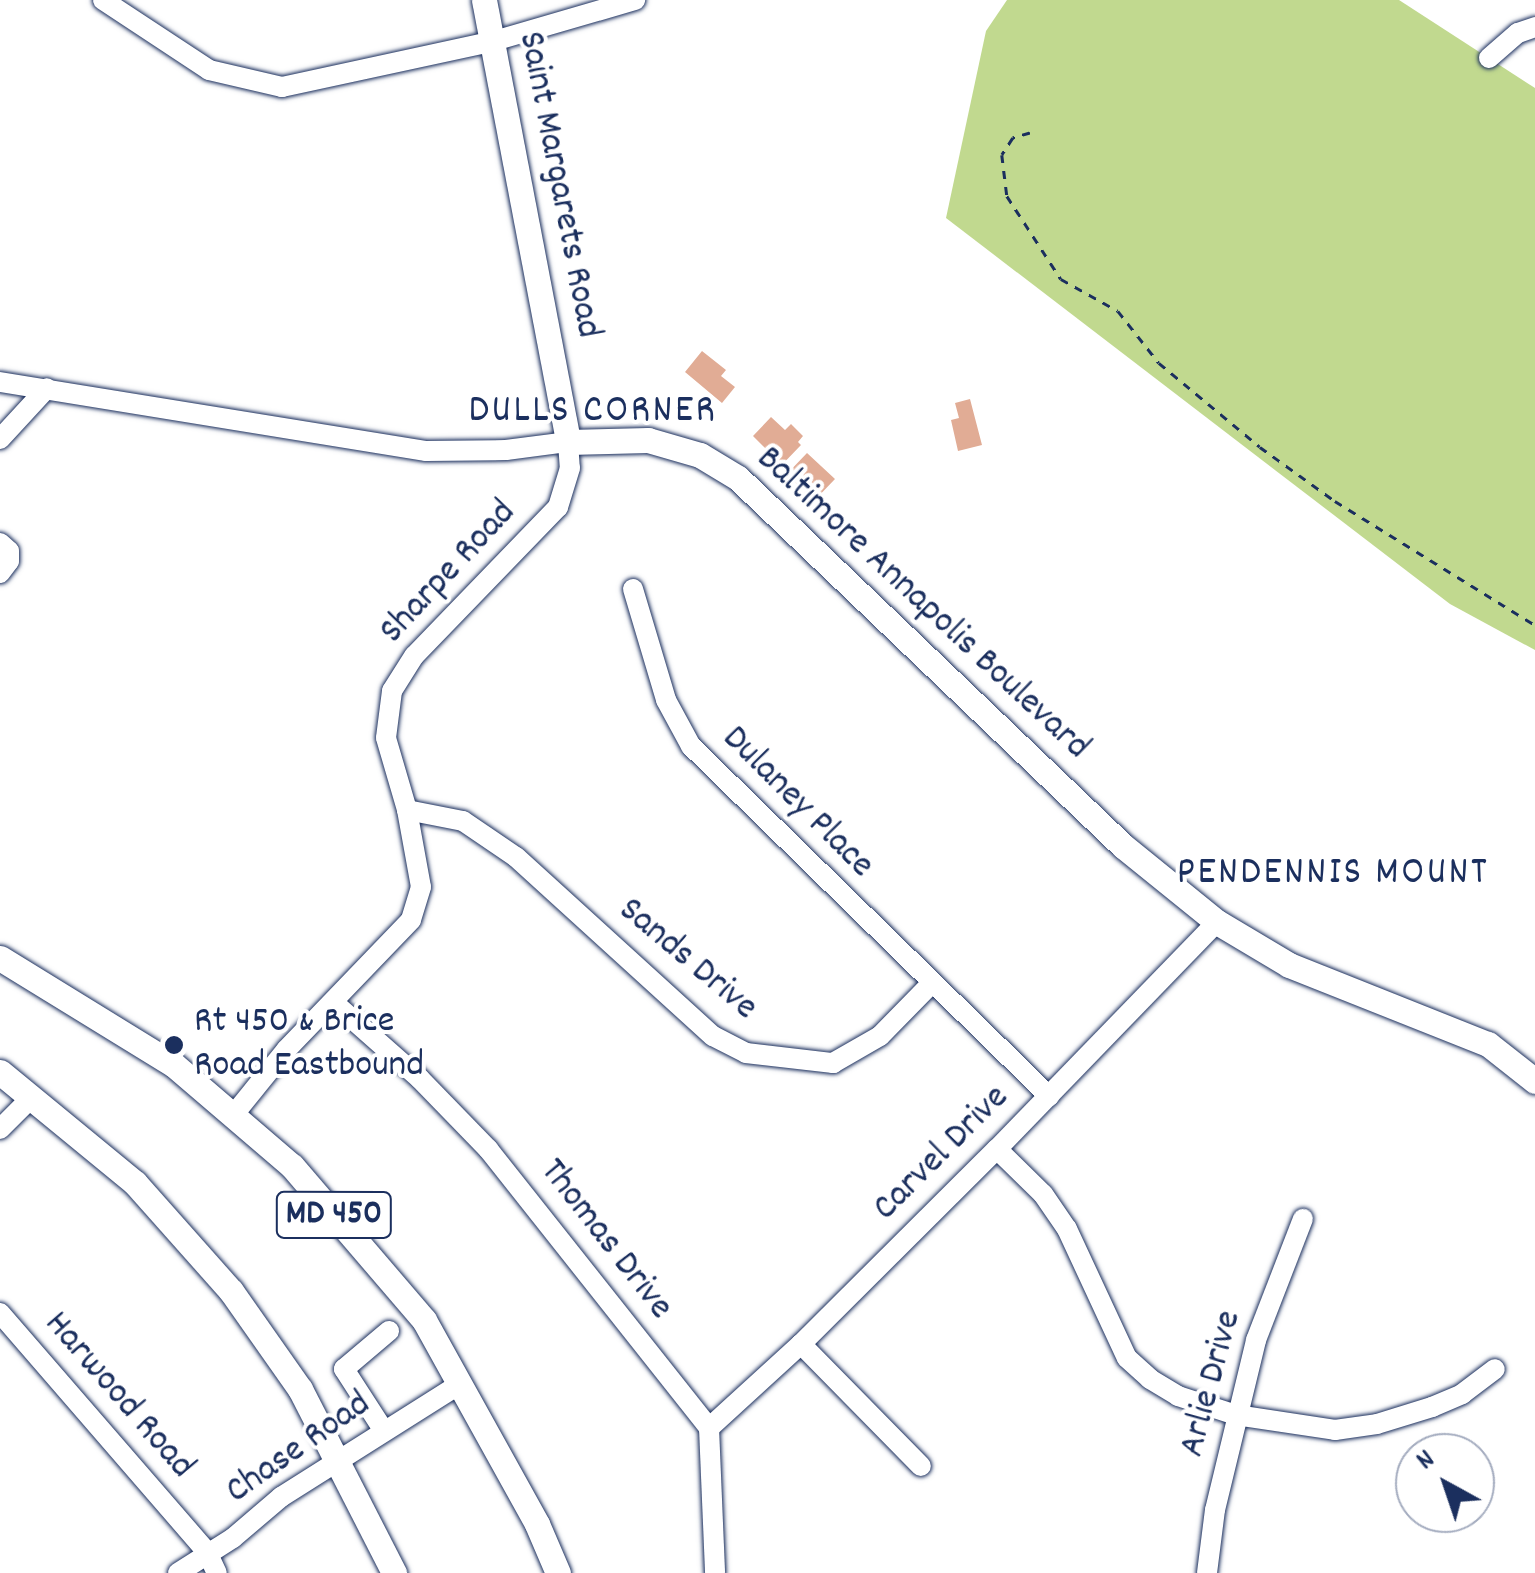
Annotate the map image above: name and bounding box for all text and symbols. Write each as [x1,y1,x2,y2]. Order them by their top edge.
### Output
street label: Saint Margarets Road [506,28,610,342]
district label: DULLS CORNER [468,389,718,437]
street label: Baltimore Annapolis Boulevard [746,437,1098,771]
street label: Sharpe Road [371,492,527,654]
street label: Dulaney Place [711,717,883,889]
district label: PENDENNIS MOUNT [1177,851,1489,899]
street label: Sands Drive [608,889,766,1031]
place label: Rt 450 & Brice Road Eastbound [194,1000,424,1090]
marker: Rt 450 & Brice Road Eastbound [163,1034,185,1056]
street label: Carvel Drive [864,1076,1020,1232]
street label: Thomas Drive [528,1151,682,1329]
road number: MD 450 [274,1185,394,1245]
street label: Harwood Road [33,1303,203,1489]
street label: Arlie Drive [1171,1306,1253,1462]
street label: Chase Road [218,1383,380,1515]
north arrow [1395,1433,1495,1533]
text: N [1409,1442,1445,1481]

